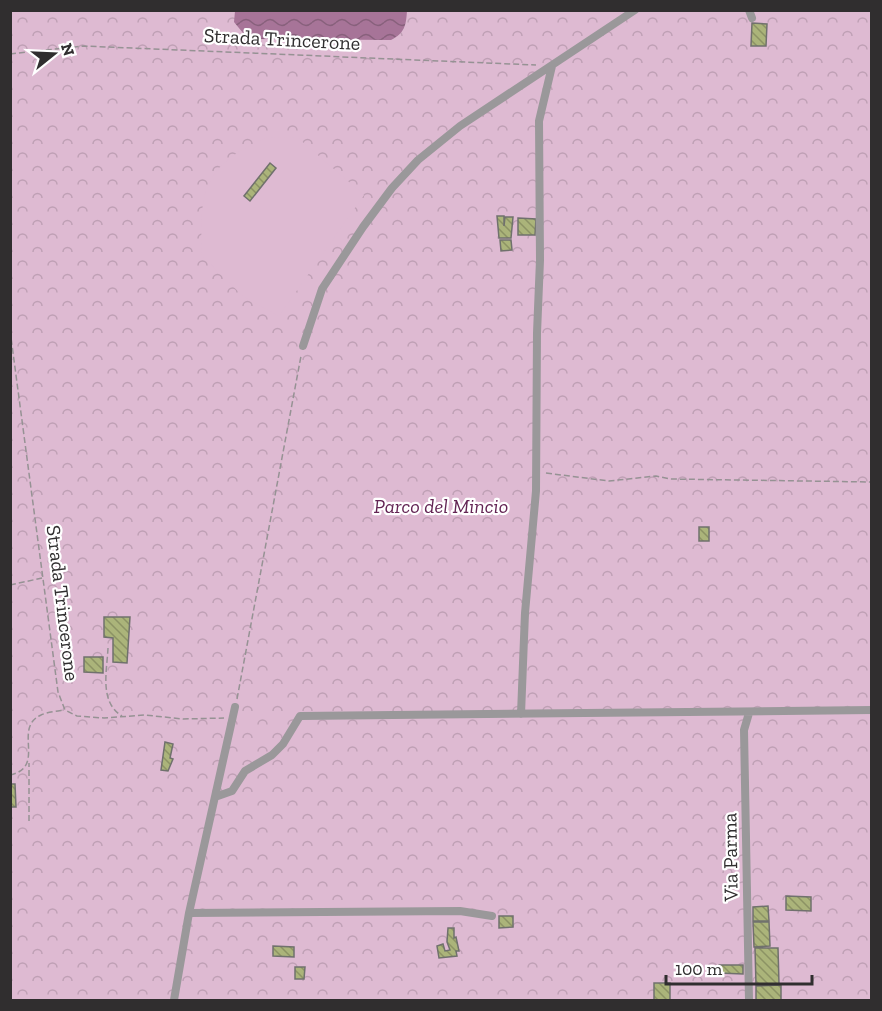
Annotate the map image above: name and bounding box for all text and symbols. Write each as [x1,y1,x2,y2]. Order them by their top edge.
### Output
street label: Strada Trincerone [203,23,361,55]
north arrow [24,24,84,84]
text: N [57,41,79,58]
park label: Parco del Mincio [374,494,508,518]
street label: Strada Trincerone [42,524,84,682]
street label: Via Parma [717,812,743,903]
scale bar [666,948,812,986]
text: 100 m [675,958,723,980]

